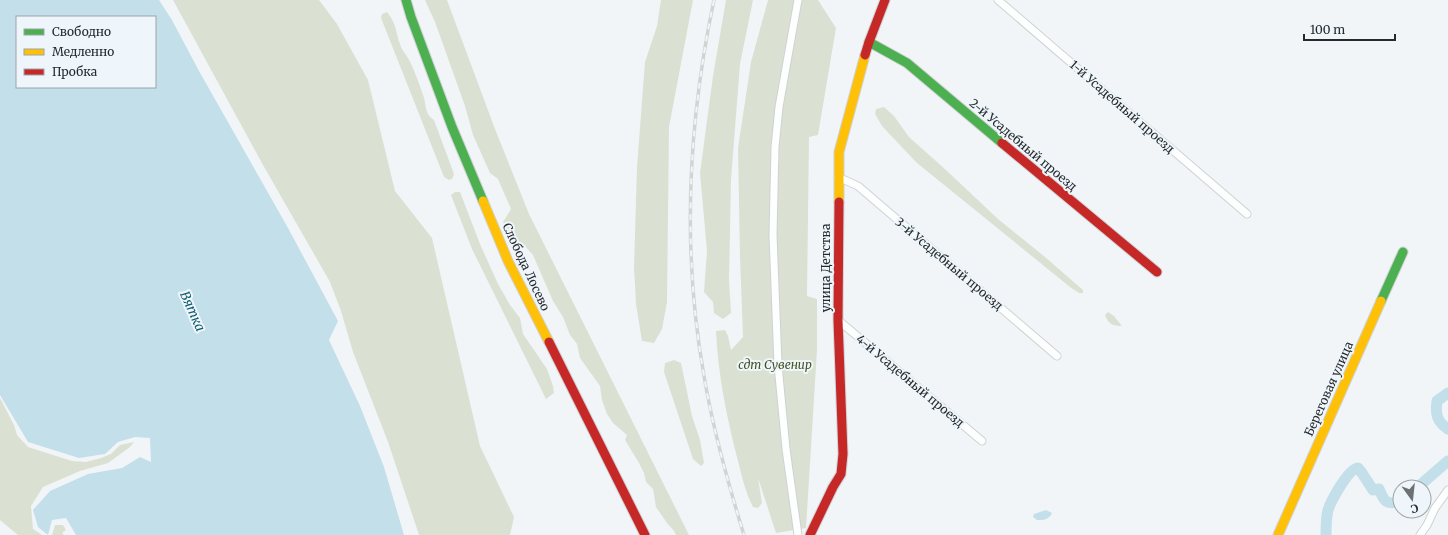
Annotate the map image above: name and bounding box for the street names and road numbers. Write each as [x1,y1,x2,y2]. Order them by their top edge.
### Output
street label: 1-й Усадебный проезд [1067,57,1178,156]
street label: 2-й Усадебный проезд [967,95,1080,194]
street label: 3-й Усадебный проезд [892,214,1006,313]
street label: Слобода Лосево [499,220,553,313]
street label: улица Детства [818,223,833,312]
street label: 4-й Усадебный проезд [853,331,967,430]
street label: Береговая улица [1301,338,1356,439]

